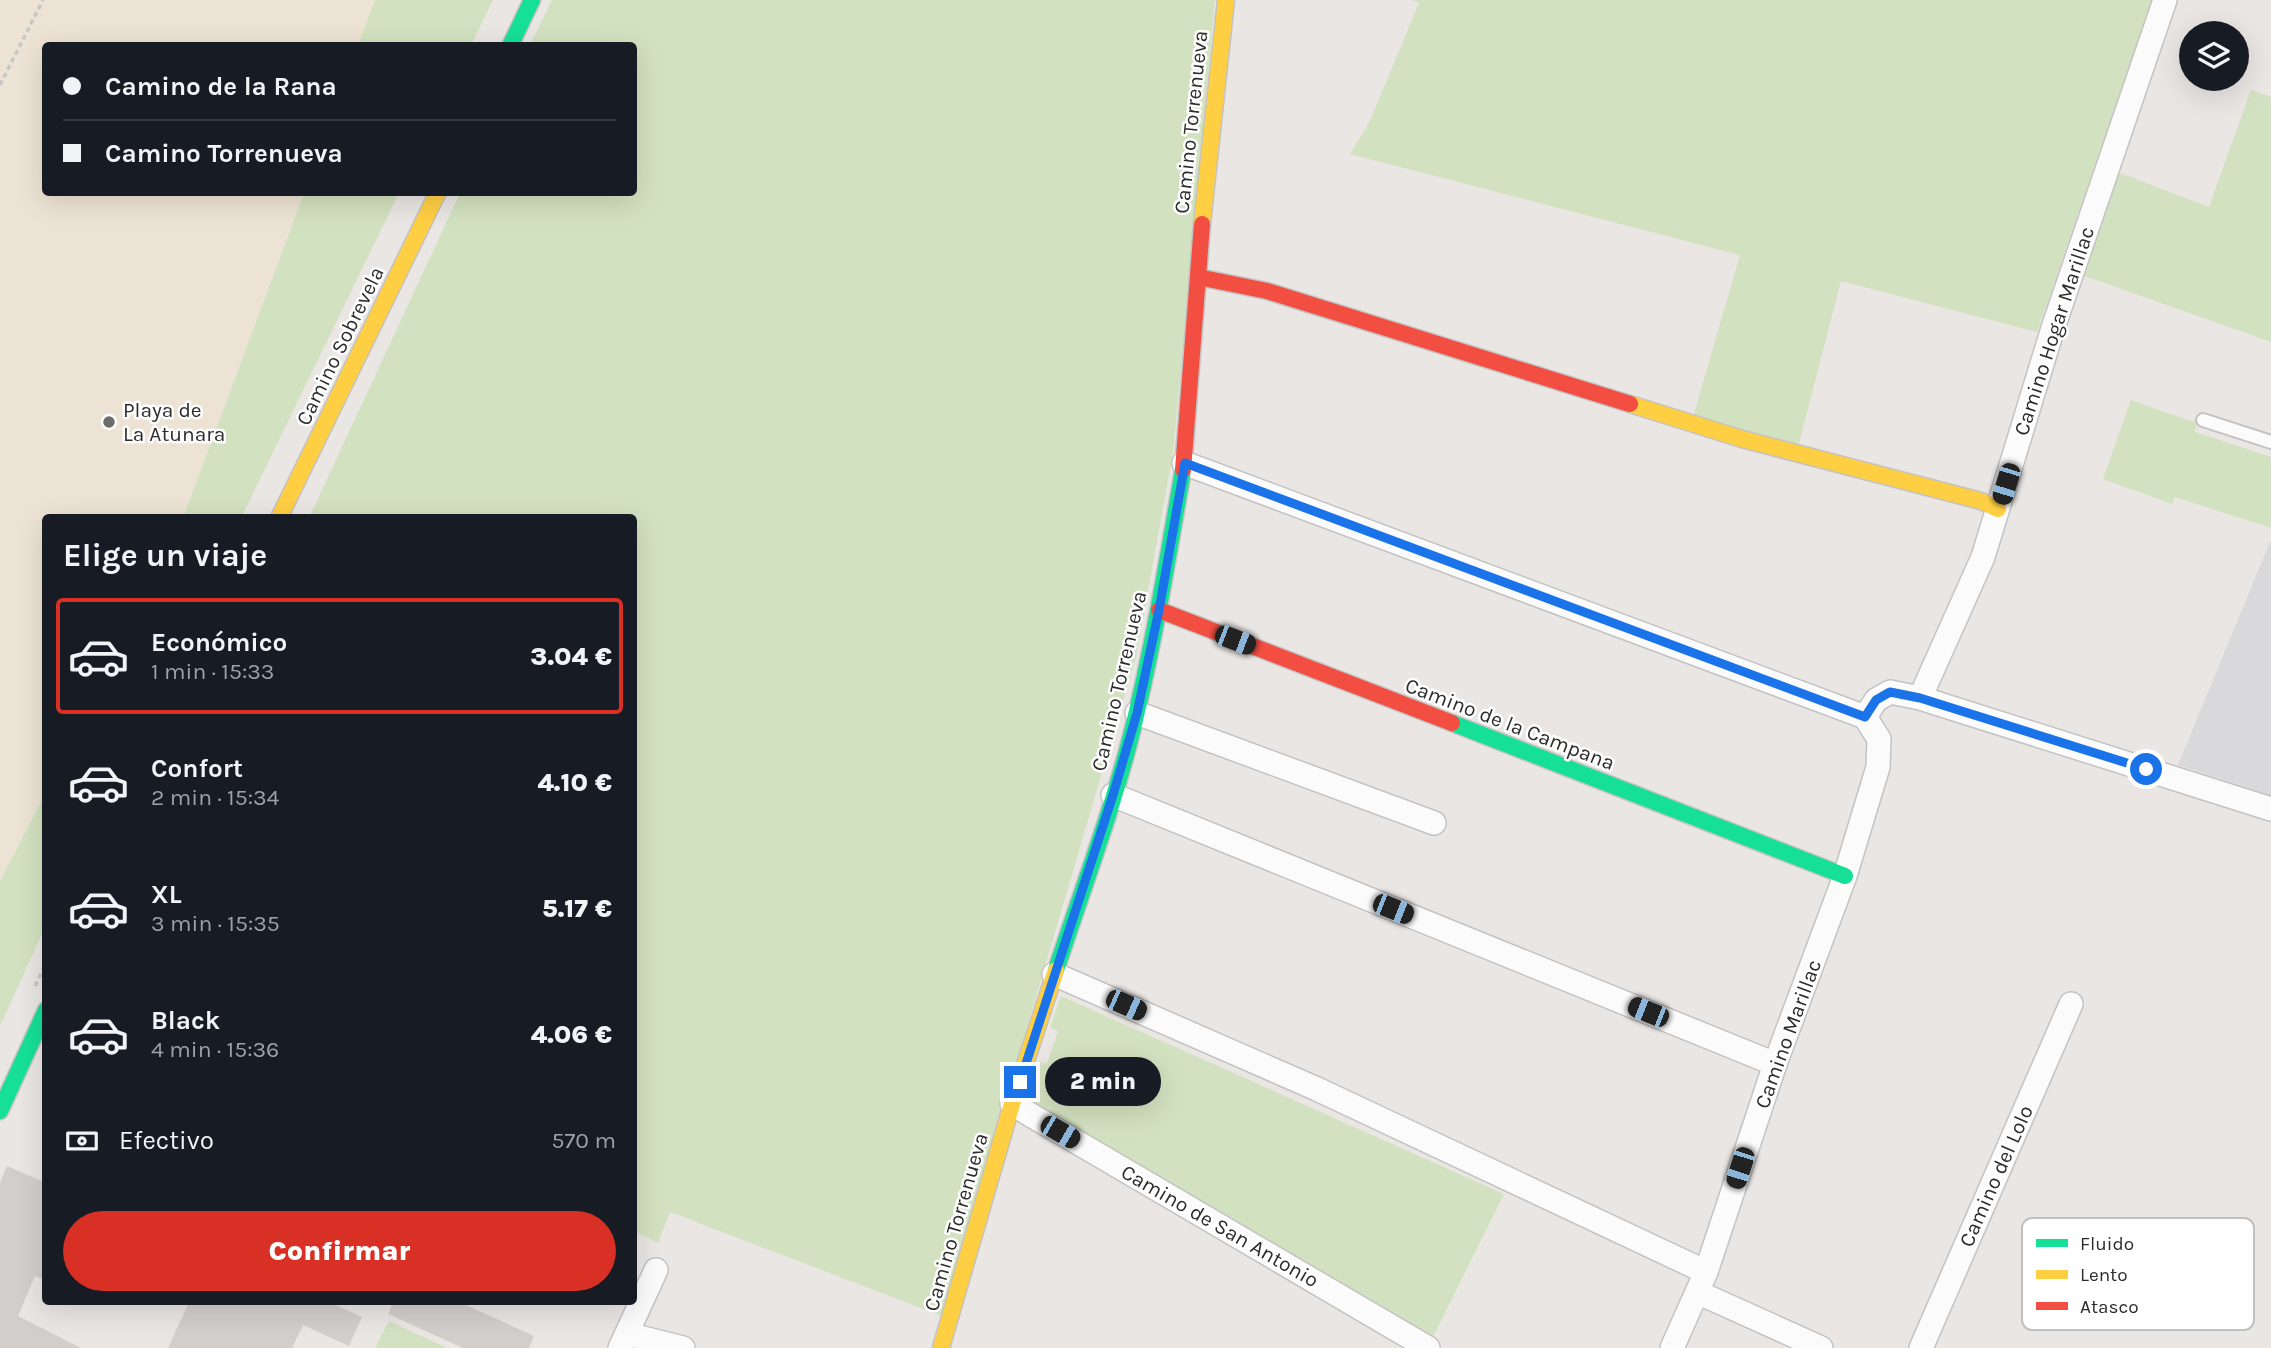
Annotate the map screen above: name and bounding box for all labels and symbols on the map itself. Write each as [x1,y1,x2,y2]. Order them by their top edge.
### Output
street label: Camino Torrenueva [1169,29,1213,215]
street label: Camino Hogar Marillac [2009,223,2099,439]
street label: Camino Sobrevela [291,263,389,429]
place label: Playa de La Atunara [123,398,225,446]
marker: Playa de La Atunara [101,414,117,430]
car [1990,461,2023,507]
street label: Camino Torrenueva [1087,589,1151,773]
car [1212,623,1259,657]
street label: Camino de la Campana [1402,673,1618,775]
route start [2130,753,2162,785]
car [1370,891,1417,927]
street label: Camino Marillac [1750,956,1826,1112]
car [1103,987,1150,1023]
car [1625,994,1672,1030]
callout: 2 min [1044,1058,1160,1106]
route end [1004,1066,1036,1098]
street label: Camino del Lolo [1954,1102,2038,1250]
car [1037,1112,1084,1152]
street label: Camino Torrenueva [919,1130,993,1314]
car [1724,1145,1757,1191]
street label: Camino de San Antonio [1117,1160,1323,1292]
legend [2022,1218,2254,1330]
text: Fluido [2080,1233,2134,1255]
text: Lento [2080,1264,2128,1286]
text: Atasco [2080,1296,2139,1318]

